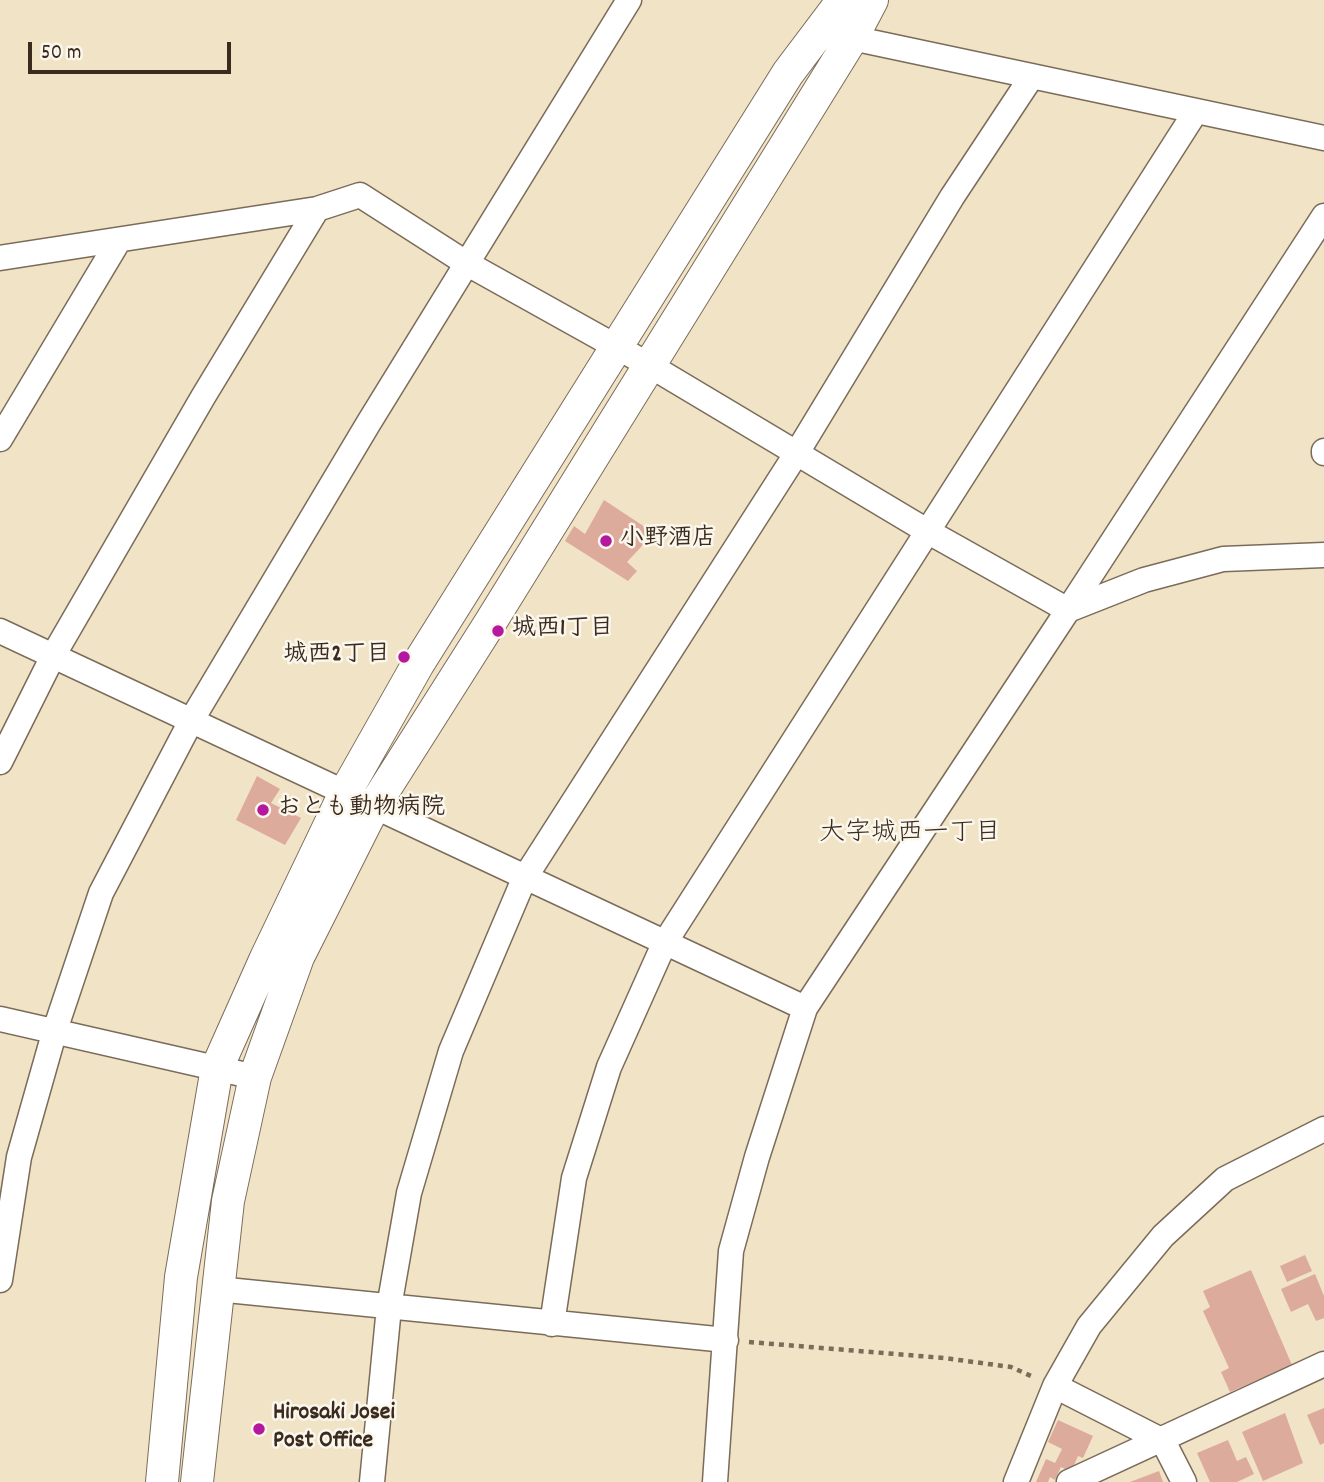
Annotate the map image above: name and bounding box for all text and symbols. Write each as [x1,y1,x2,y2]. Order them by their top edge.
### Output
scale bar [32,28,234,72]
text: 50 m [41,39,81,69]
place label: 小野酒店 [620,527,716,555]
marker: 小野酒店 [598,533,614,549]
place label: 城西1丁目 [512,617,613,645]
marker: 城西1丁目 [490,623,506,639]
place label: 城西2丁目 [284,643,390,671]
marker: 城西2丁目 [396,649,412,665]
place label: おとも動物病院 [277,796,445,824]
marker: おとも動物病院 [255,802,271,818]
district label: 大字城西一丁目 [819,819,1001,851]
place label: Hirosaki Josei Post Office [273,1401,395,1457]
marker: Hirosaki Josei Post Office [251,1421,267,1437]

